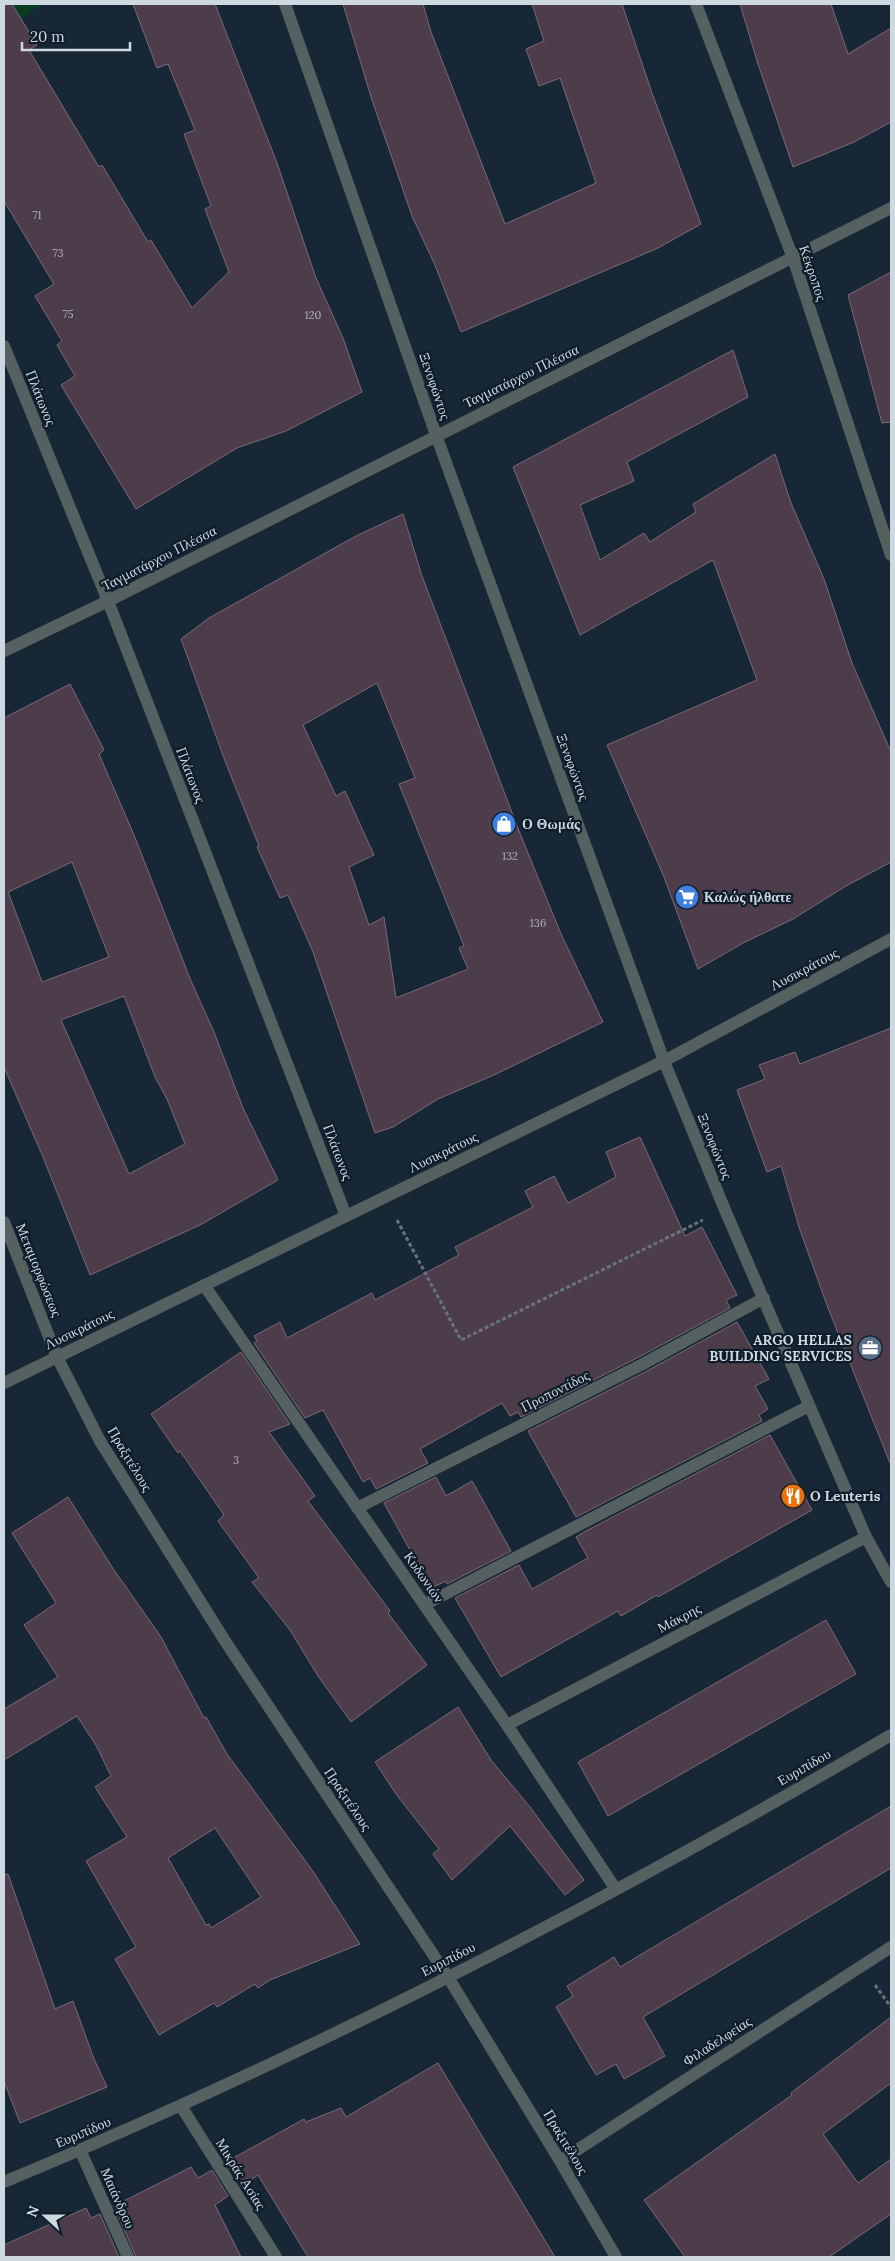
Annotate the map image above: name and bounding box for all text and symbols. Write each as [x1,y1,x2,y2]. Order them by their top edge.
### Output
scale bar [22,20,130,52]
text: 20 m [30,27,65,46]
house number: 71 [32,208,42,222]
street label: Κέκροπος [795,243,831,304]
house number: 73 [52,246,64,260]
house number: 75 [62,307,74,321]
house number: 120 [305,308,322,322]
street label: Ταγματάρχου Πλέσσα [460,340,582,412]
street label: Ξενοφώντος [415,350,455,422]
street label: Πλάτωνος [22,368,60,429]
street label: Ταγματάρχου Πλέσσα [99,521,220,595]
street label: Ξενοφώντος [553,731,594,803]
street label: Πλάτωνος [172,744,210,806]
shop icon: Ο Θωμάς [491,811,517,837]
place label: Ο Θωμάς [522,815,581,833]
house number: 132 [502,849,518,863]
supermarket icon: Καλώς ήλθατε [674,884,700,910]
place label: Καλώς ήλθατε [704,888,792,906]
house number: 136 [530,916,546,930]
street label: Λυσικράτους [767,943,842,995]
street label: Ξενοφώντος [694,1110,737,1182]
street label: Πλάτωνος [319,1121,357,1183]
street label: Λυσικράτους [405,1127,481,1177]
street label: Μεταμορφώσεως [12,1221,66,1320]
street label: Λυσικράτους [41,1304,117,1354]
place label: ARGO HELLAS BUILDING SERVICES [709,1331,852,1365]
office icon: ARGO HELLAS BUILDING SERVICES [857,1335,883,1361]
street label: Προποντίδος [518,1366,593,1416]
street label: Πραξιτέλους [104,1423,157,1495]
house number: 3 [233,1453,239,1467]
restaurant icon: O Leuteris [780,1483,806,1509]
place label: O Leuteris [810,1487,881,1505]
street label: Κυδωνιών [400,1548,448,1606]
street label: Μάκρης [654,1599,704,1637]
street label: Ευριπίδου [774,1745,834,1789]
street label: Πραξιτέλους [320,1764,376,1835]
street label: Ευριπίδου [418,1938,478,1980]
street label: Φιλαδελφείας [679,2012,755,2070]
street label: Πραξιτέλους [540,2106,593,2178]
street label: Ευριπίδου [52,2112,114,2152]
street label: Μικράς Ασίας [212,2135,270,2214]
street label: Μαιάνδρου [97,2165,139,2231]
north arrow [20,2191,70,2241]
text: N [23,2203,43,2220]

